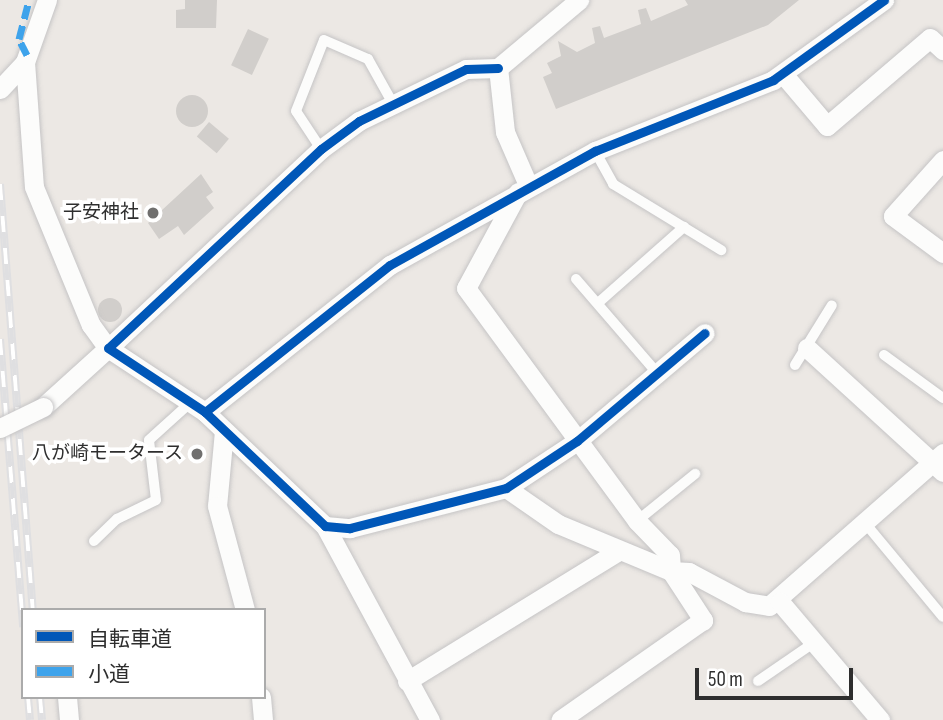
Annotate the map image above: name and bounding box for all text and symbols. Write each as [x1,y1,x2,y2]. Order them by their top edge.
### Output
place label: 子安神社 [63,202,139,224]
marker: 子安神社 [145,205,161,221]
place label: 八が崎モータース [31,443,183,465]
marker: 八が崎モータース [189,446,205,462]
legend [21,608,266,699]
text: 自転車道 [88,627,172,652]
scale bar [698,654,856,698]
text: 小道 [88,662,130,687]
text: 50 m [708,667,743,692]

